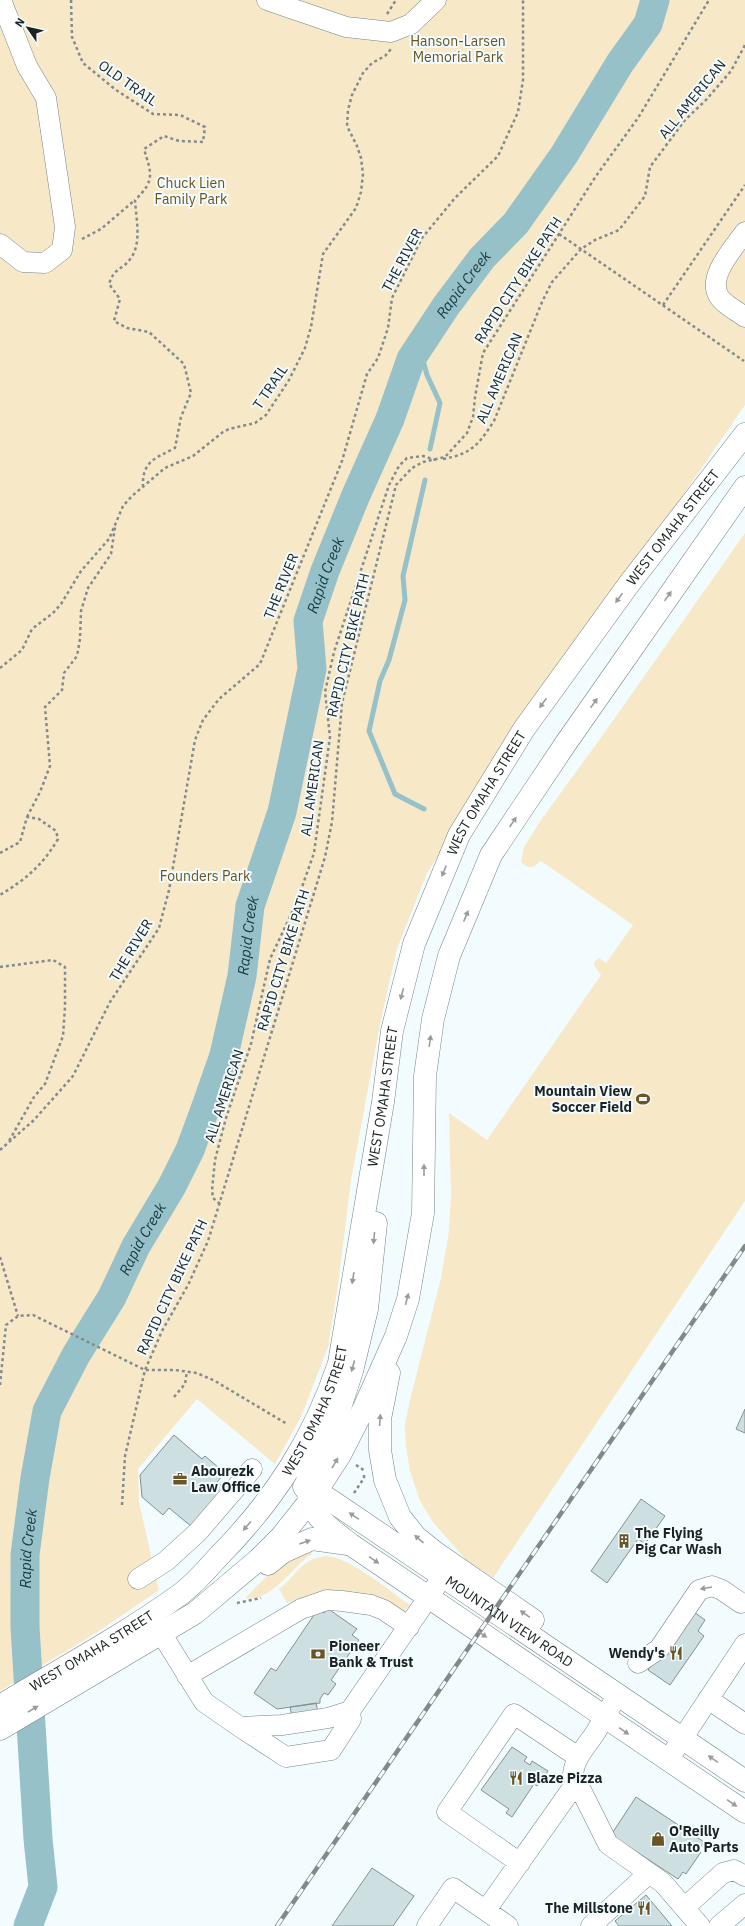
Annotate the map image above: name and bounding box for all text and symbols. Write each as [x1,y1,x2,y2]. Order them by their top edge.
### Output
north arrow [8,8,48,48]
text: N [12,15,28,30]
park label: Hanson-Larsen Memorial Park [410,32,506,66]
street label: OLD TRAIL [95,56,161,110]
street label: ALL AMERICAN [655,56,729,142]
park label: Chuck Lien Family Park [155,174,228,208]
street label: RAPID CITY BIKE PATH [470,213,566,347]
street label: THE RIVER [378,225,426,295]
water label: Rapid Creek [431,246,494,322]
street label: ALL AMERICAN [472,330,526,426]
street label: T TRAIL [249,361,291,413]
street label: WEST OMAHA STREET [622,466,723,589]
water label: Rapid Creek [302,534,348,616]
street label: THE RIVER [260,550,302,622]
street label: RAPID CITY BIKE PATH [323,571,373,719]
one-way arrow [664,591,672,602]
one-way arrow [615,593,623,603]
one-way arrow [539,698,547,709]
one-way arrow [590,698,598,708]
street label: WEST OMAHA STREET [443,727,530,858]
street label: ALL AMERICAN [296,739,328,837]
one-way arrow [509,817,517,827]
one-way arrow [440,866,446,878]
park label: Founders Park [160,867,251,885]
street label: RAPID CITY BIKE PATH [253,887,313,1033]
water label: Rapid Creek [233,893,262,976]
one-way arrow [463,910,469,922]
street label: THE RIVER [105,916,157,984]
one-way arrow [398,988,404,1000]
street label: WEST OMAHA STREET [363,1024,402,1168]
one-way arrow [427,1034,433,1047]
street label: ALL AMERICAN [200,1047,248,1145]
place label: Mountain View Soccer Field [534,1082,632,1116]
sports icon: Mountain View Soccer Field [635,1091,651,1107]
one-way arrow [421,1163,427,1176]
water label: Rapid Creek [114,1199,170,1278]
street label: RAPID CITY BIKE PATH [133,1216,211,1358]
one-way arrow [371,1232,378,1244]
one-way arrow [350,1272,356,1284]
one-way arrow [405,1292,411,1305]
street label: WEST OMAHA STREET [278,1344,351,1479]
one-way arrow [350,1360,356,1372]
one-way arrow [377,1414,384,1426]
one-way arrow [331,1457,338,1469]
place label: Abourezk Law Office [191,1462,261,1496]
office icon: Abourezk Law Office [172,1471,188,1487]
water label: Rapid Creek [15,1507,40,1588]
one-way arrow [349,1512,359,1520]
one-way arrow [243,1522,252,1531]
place label: The Flying Pig Car Wash [635,1524,722,1558]
building icon: The Flying Pig Car Wash [616,1533,632,1549]
one-way arrow [414,1535,424,1544]
one-way arrow [300,1538,312,1544]
one-way arrow [369,1556,379,1564]
street label: MOUNTAIN VIEW ROAD [442,1572,577,1671]
one-way arrow [700,1586,713,1592]
street label: WEST OMAHA STREET [26,1606,157,1695]
one-way arrow [520,1610,531,1618]
one-way arrow [476,1630,487,1637]
place label: Pioneer Bank & Trust [329,1637,413,1671]
place label: Wendy's [608,1644,665,1662]
restaurant icon: Wendy's [668,1645,684,1661]
bank icon: Pioneer Bank & Trust [310,1646,326,1662]
one-way arrow [28,1705,38,1713]
one-way arrow [618,1727,629,1734]
one-way arrow [708,1755,718,1763]
place label: Blaze Pizza [527,1769,602,1787]
restaurant icon: Blaze Pizza [508,1770,524,1786]
one-way arrow [726,1799,737,1807]
place label: O'Reilly Auto Parts [669,1822,739,1856]
shop icon: O'Reilly Auto Parts [650,1831,666,1847]
place label: The Millstone [545,1899,633,1917]
restaurant icon: The Millstone [636,1900,652,1916]

